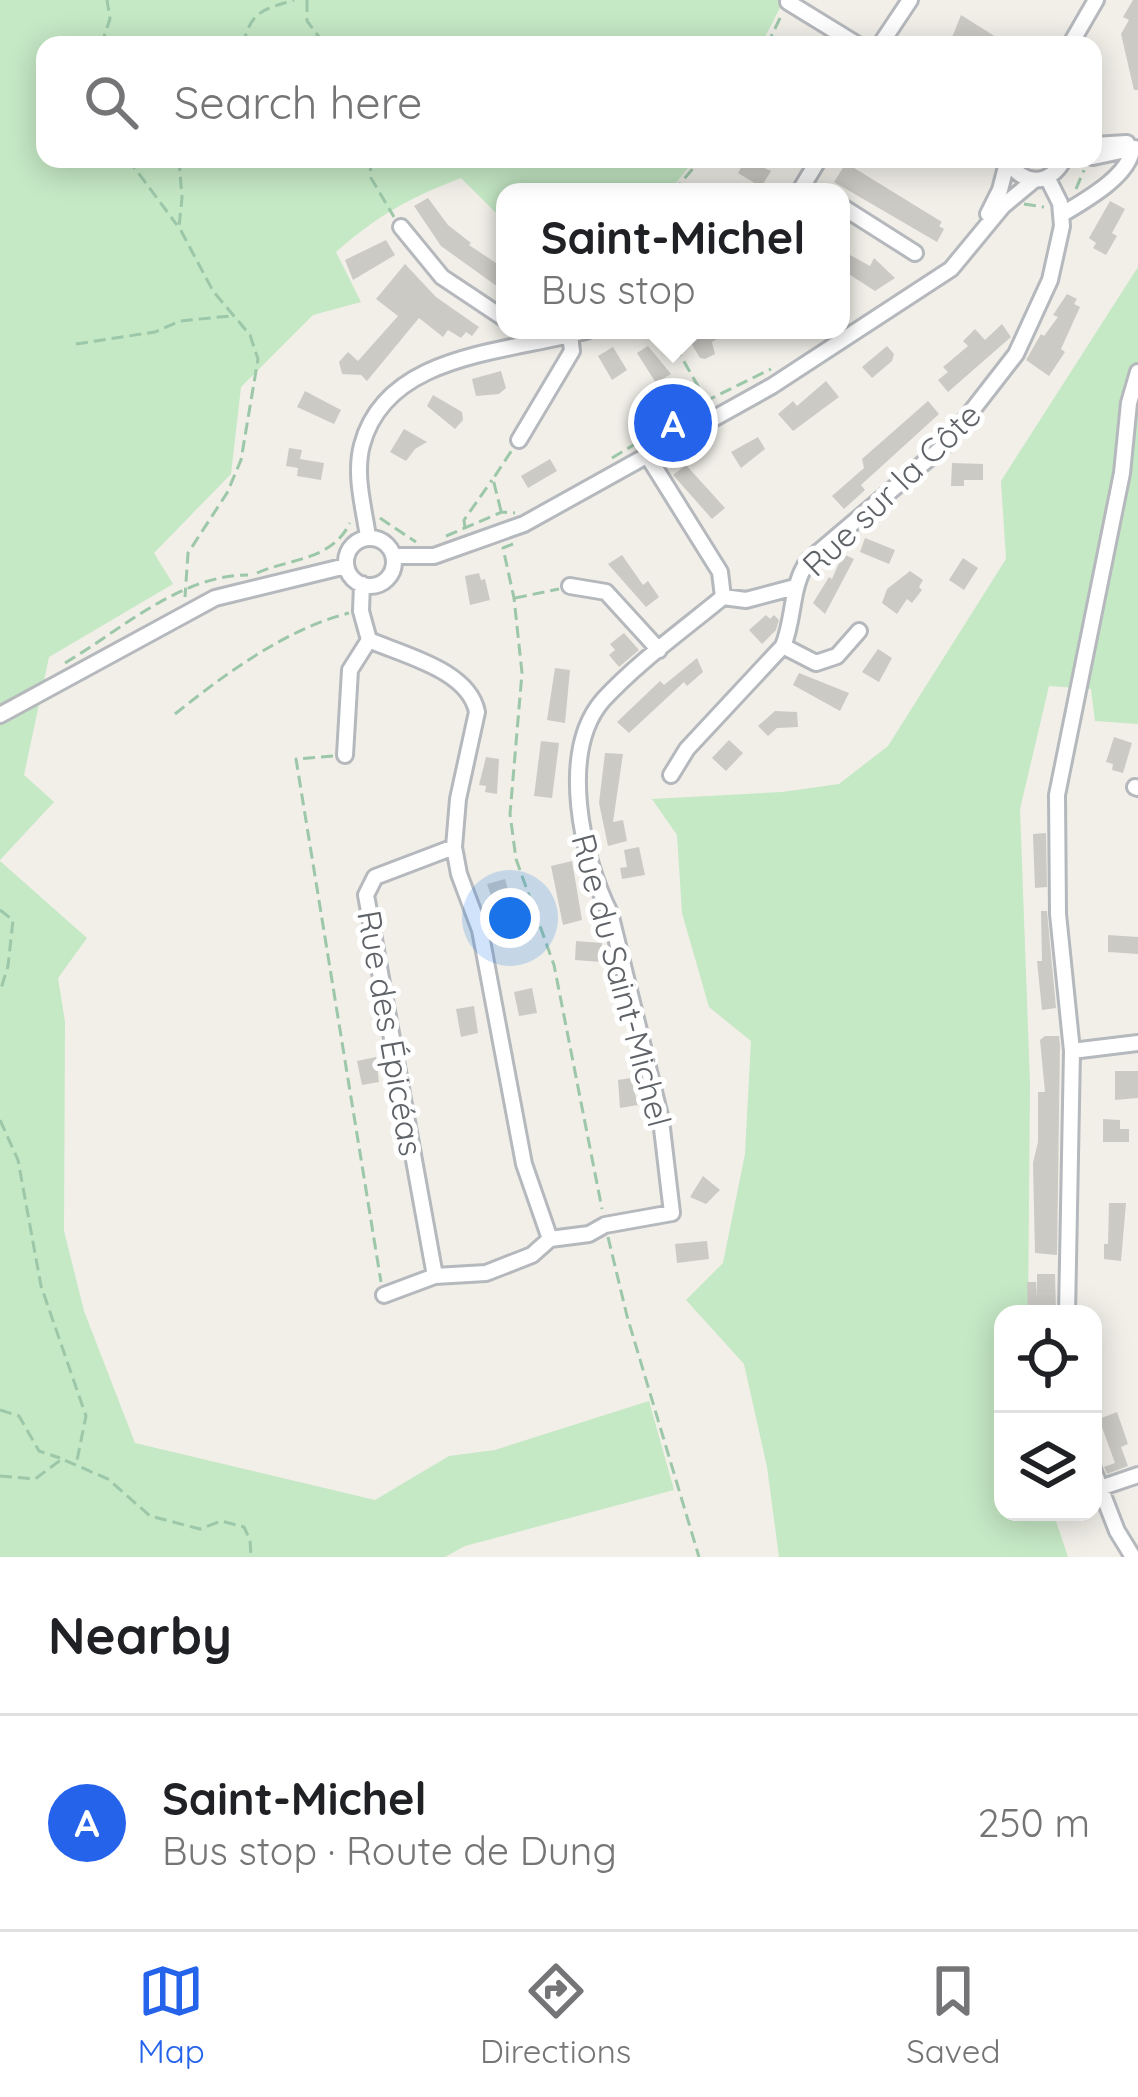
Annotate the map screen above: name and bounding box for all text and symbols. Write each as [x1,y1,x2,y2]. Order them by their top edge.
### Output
search box [36,36,1102,168]
icon: search [78,69,144,135]
text: Search here [174,74,422,130]
popup [496,183,850,339]
text: Saint-Michel [541,209,805,265]
text: Bus stop [541,265,696,314]
pin: A [634,378,712,468]
street label: Rue sur la Côte [793,394,989,584]
street label: Rue du Saint-Michel [563,829,681,1131]
your location [480,888,540,948]
street label: Rue des Épicéas [349,907,433,1159]
map controls [994,1305,1102,1521]
button: locate [994,1305,1102,1413]
button: layers [994,1413,1102,1521]
text: Nearby [48,1603,232,1667]
text: Saint-Michel [162,1770,427,1826]
text: A [75,1798,99,1847]
text: 250 m [978,1798,1090,1847]
text: Bus stop · Route de Dung [162,1826,617,1875]
tab: Map [138,1958,205,2071]
tab: Directions [480,1958,631,2071]
tab: Saved [906,1958,1000,2071]

